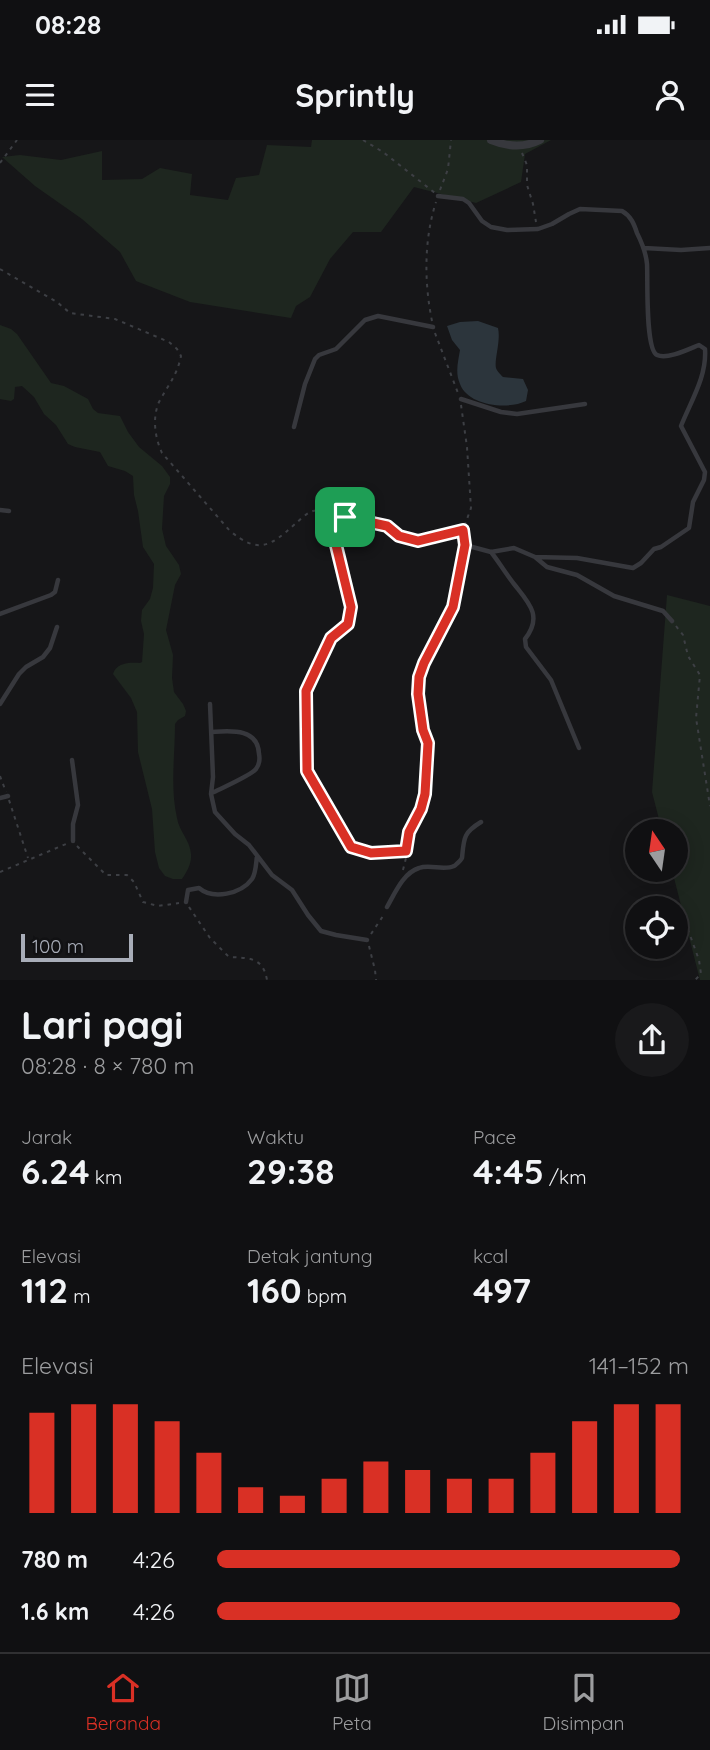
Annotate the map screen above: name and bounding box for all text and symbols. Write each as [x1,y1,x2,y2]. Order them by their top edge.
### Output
text: 08:28 [35,8,101,41]
text: Sprintly [295,75,415,115]
icon: menu [21,76,59,114]
icon: person [651,76,689,114]
pin [315,487,375,547]
icon: arrive [326,498,364,536]
north arrow [625,819,688,882]
map controls [625,819,688,959]
button: locate [625,896,688,959]
scale bar [21,931,133,963]
text: 100 m [32,934,84,958]
text: Lari pagi [21,1001,183,1049]
button: share [615,1003,689,1077]
text: 08:28 · 8 × 780 m [21,1051,194,1080]
text: Jarak [21,1125,72,1149]
text: Waktu [247,1125,304,1149]
text: Pace [473,1125,516,1149]
text: 6.24 [21,1149,90,1193]
text: 29:38 [247,1149,334,1193]
text: 4:45 [473,1149,544,1193]
text: km [90,1165,122,1189]
text: /km [544,1165,587,1189]
text: Elevasi [21,1244,81,1268]
text: Detak jantung [247,1244,373,1268]
text: kcal [473,1244,508,1268]
text: 112 [21,1268,68,1312]
text: 160 [247,1268,301,1312]
text: 497 [473,1268,531,1312]
text: m [68,1284,91,1308]
text: bpm [301,1284,347,1308]
text: Elevasi [21,1351,94,1380]
text: 141–152 m [589,1351,689,1380]
text: 780 m [21,1545,88,1574]
text: 4:26 [133,1545,175,1574]
text: 1.6 km [21,1597,89,1626]
text: 4:26 [133,1597,175,1626]
tab: Beranda [85,1669,161,1735]
tab: Peta [332,1669,372,1735]
tab: Disimpan [543,1669,625,1735]

